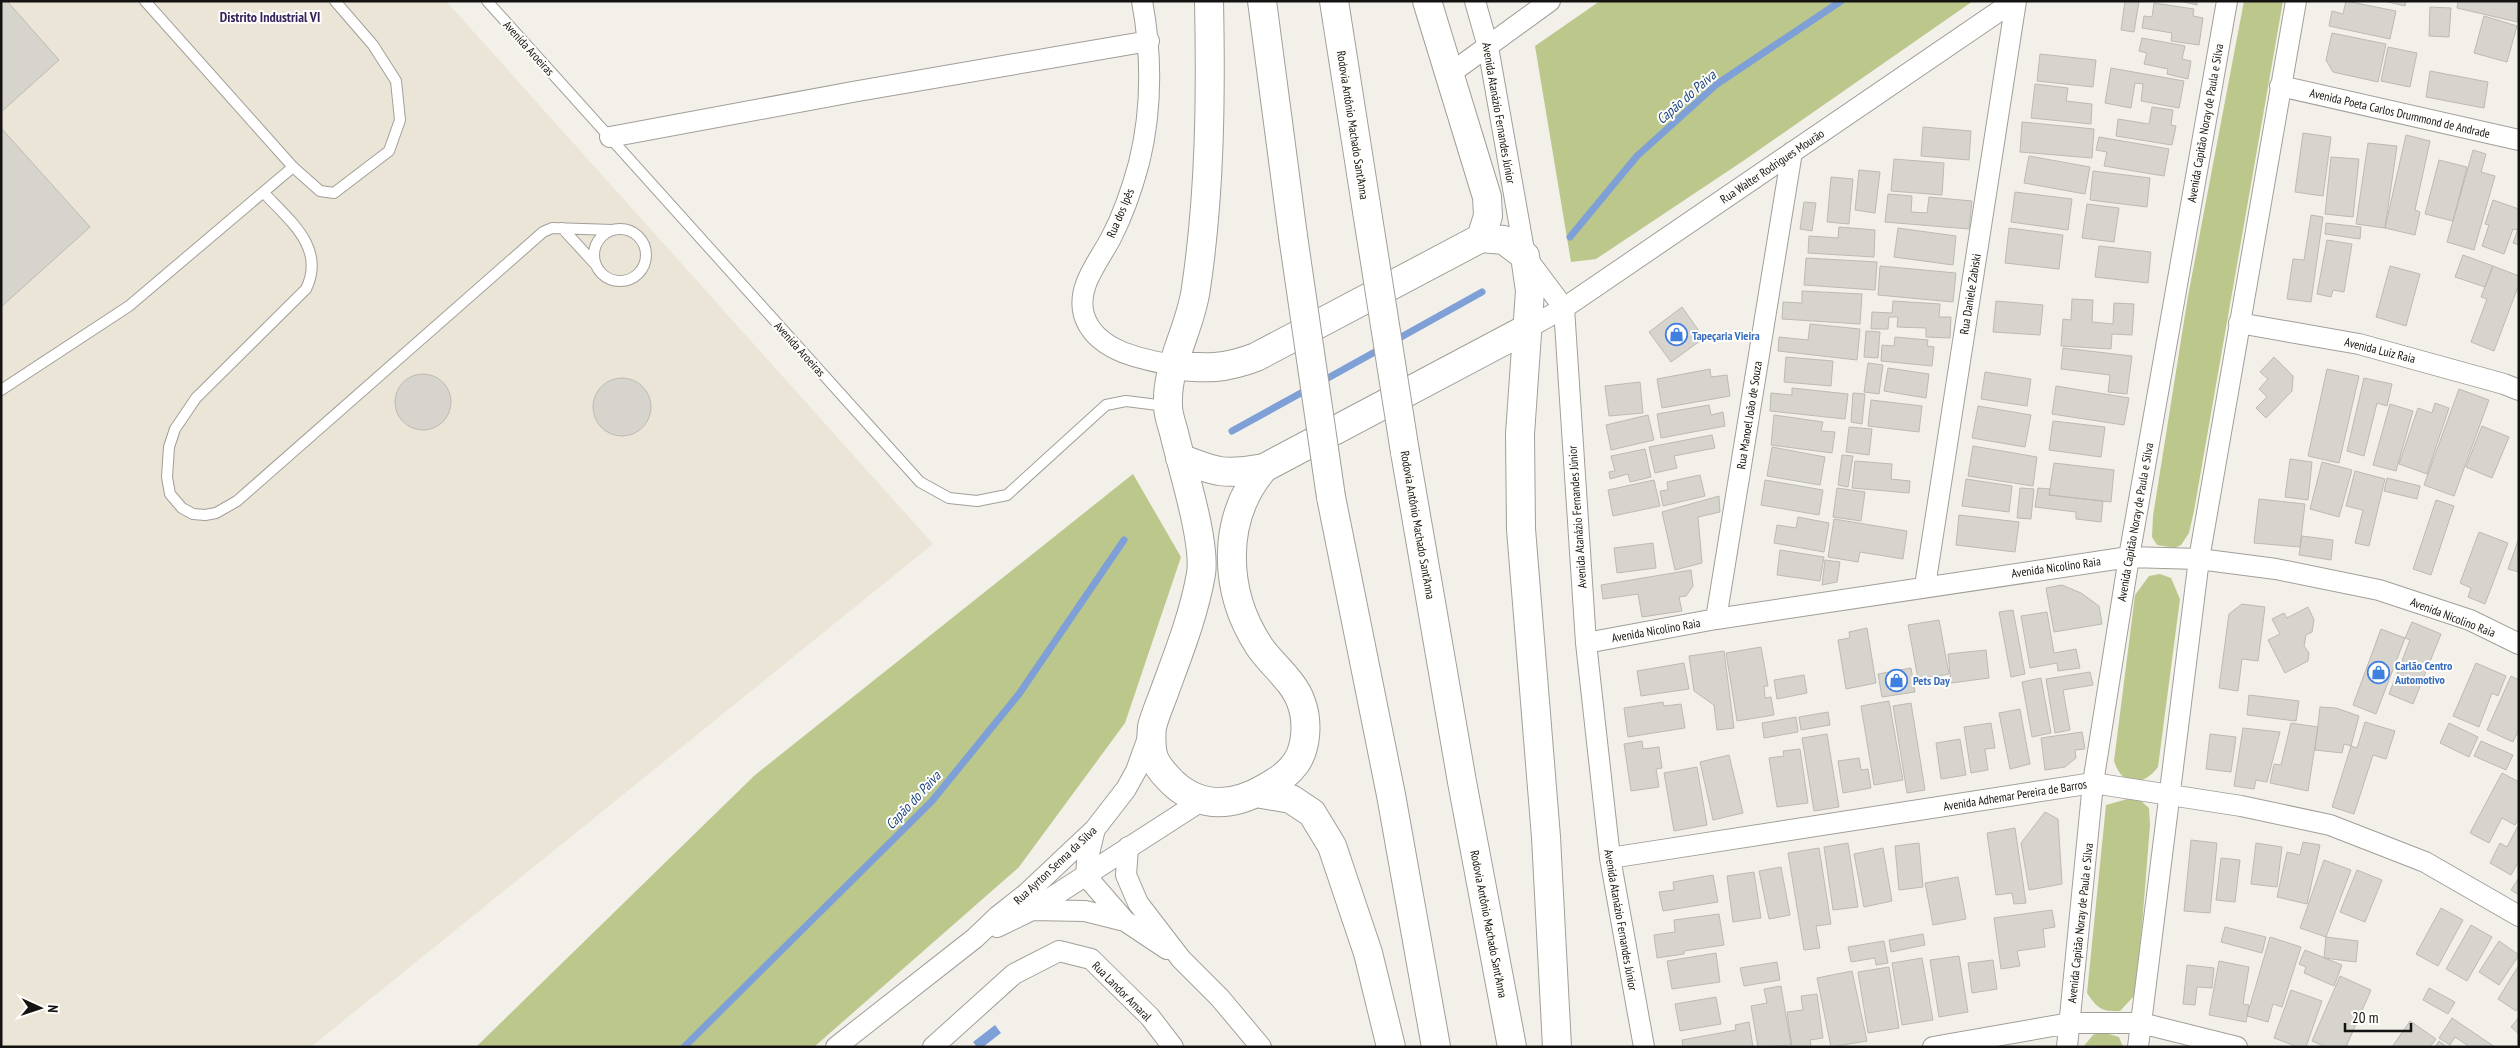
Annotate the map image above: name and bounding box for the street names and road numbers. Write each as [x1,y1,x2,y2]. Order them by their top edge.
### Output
street label: Avenida Aroeiras [500,17,558,79]
street label: Avenida Atanázio Fernandes Júnior [1479,41,1519,185]
street label: Avenida Capitão Noray de Paula e Silva [2184,42,2226,204]
street label: Rodovia Antônio Machado Sant'Anna [1334,50,1372,201]
street label: Avenida Poeta Carlos Drummond de Andrade [2308,85,2492,141]
street label: Rua Walter Rodrigues Mourão [1717,126,1827,206]
street label: Rua dos Ipês [1103,186,1137,240]
street label: Rua Daniele Zabiski [1956,253,1984,335]
street label: Avenida Aroeiras [771,318,829,380]
street label: Avenida Luiz Raia [2343,334,2417,366]
street label: Rua Manoel João de Souza [1733,360,1765,470]
street label: Avenida Capitão Noray de Paula e Silva [2114,441,2156,603]
street label: Avenida Atanázio Fernandes Júnior [1564,444,1589,589]
street label: Rodovia Antônio Machado Sant'Anna [1398,450,1438,600]
street label: Avenida Nicolino Raia [2010,553,2102,581]
street label: Avenida Nicolino Raia [2408,594,2498,640]
street label: Avenida Nicolino Raia [1610,615,1702,645]
street label: Avenida Adhemar Pereira de Barros [1942,776,2088,814]
street label: Rua Ayrton Senna da Silva [1010,823,1100,907]
street label: Avenida Capitão Noray de Paula e Silva [2064,842,2096,1004]
street label: Avenida Atanázio Fernandes Júnior [1601,848,1641,992]
street label: Rodovia Antônio Machado Sant'Anna [1467,849,1511,999]
street label: Rua Landor Amaral [1089,958,1155,1024]

